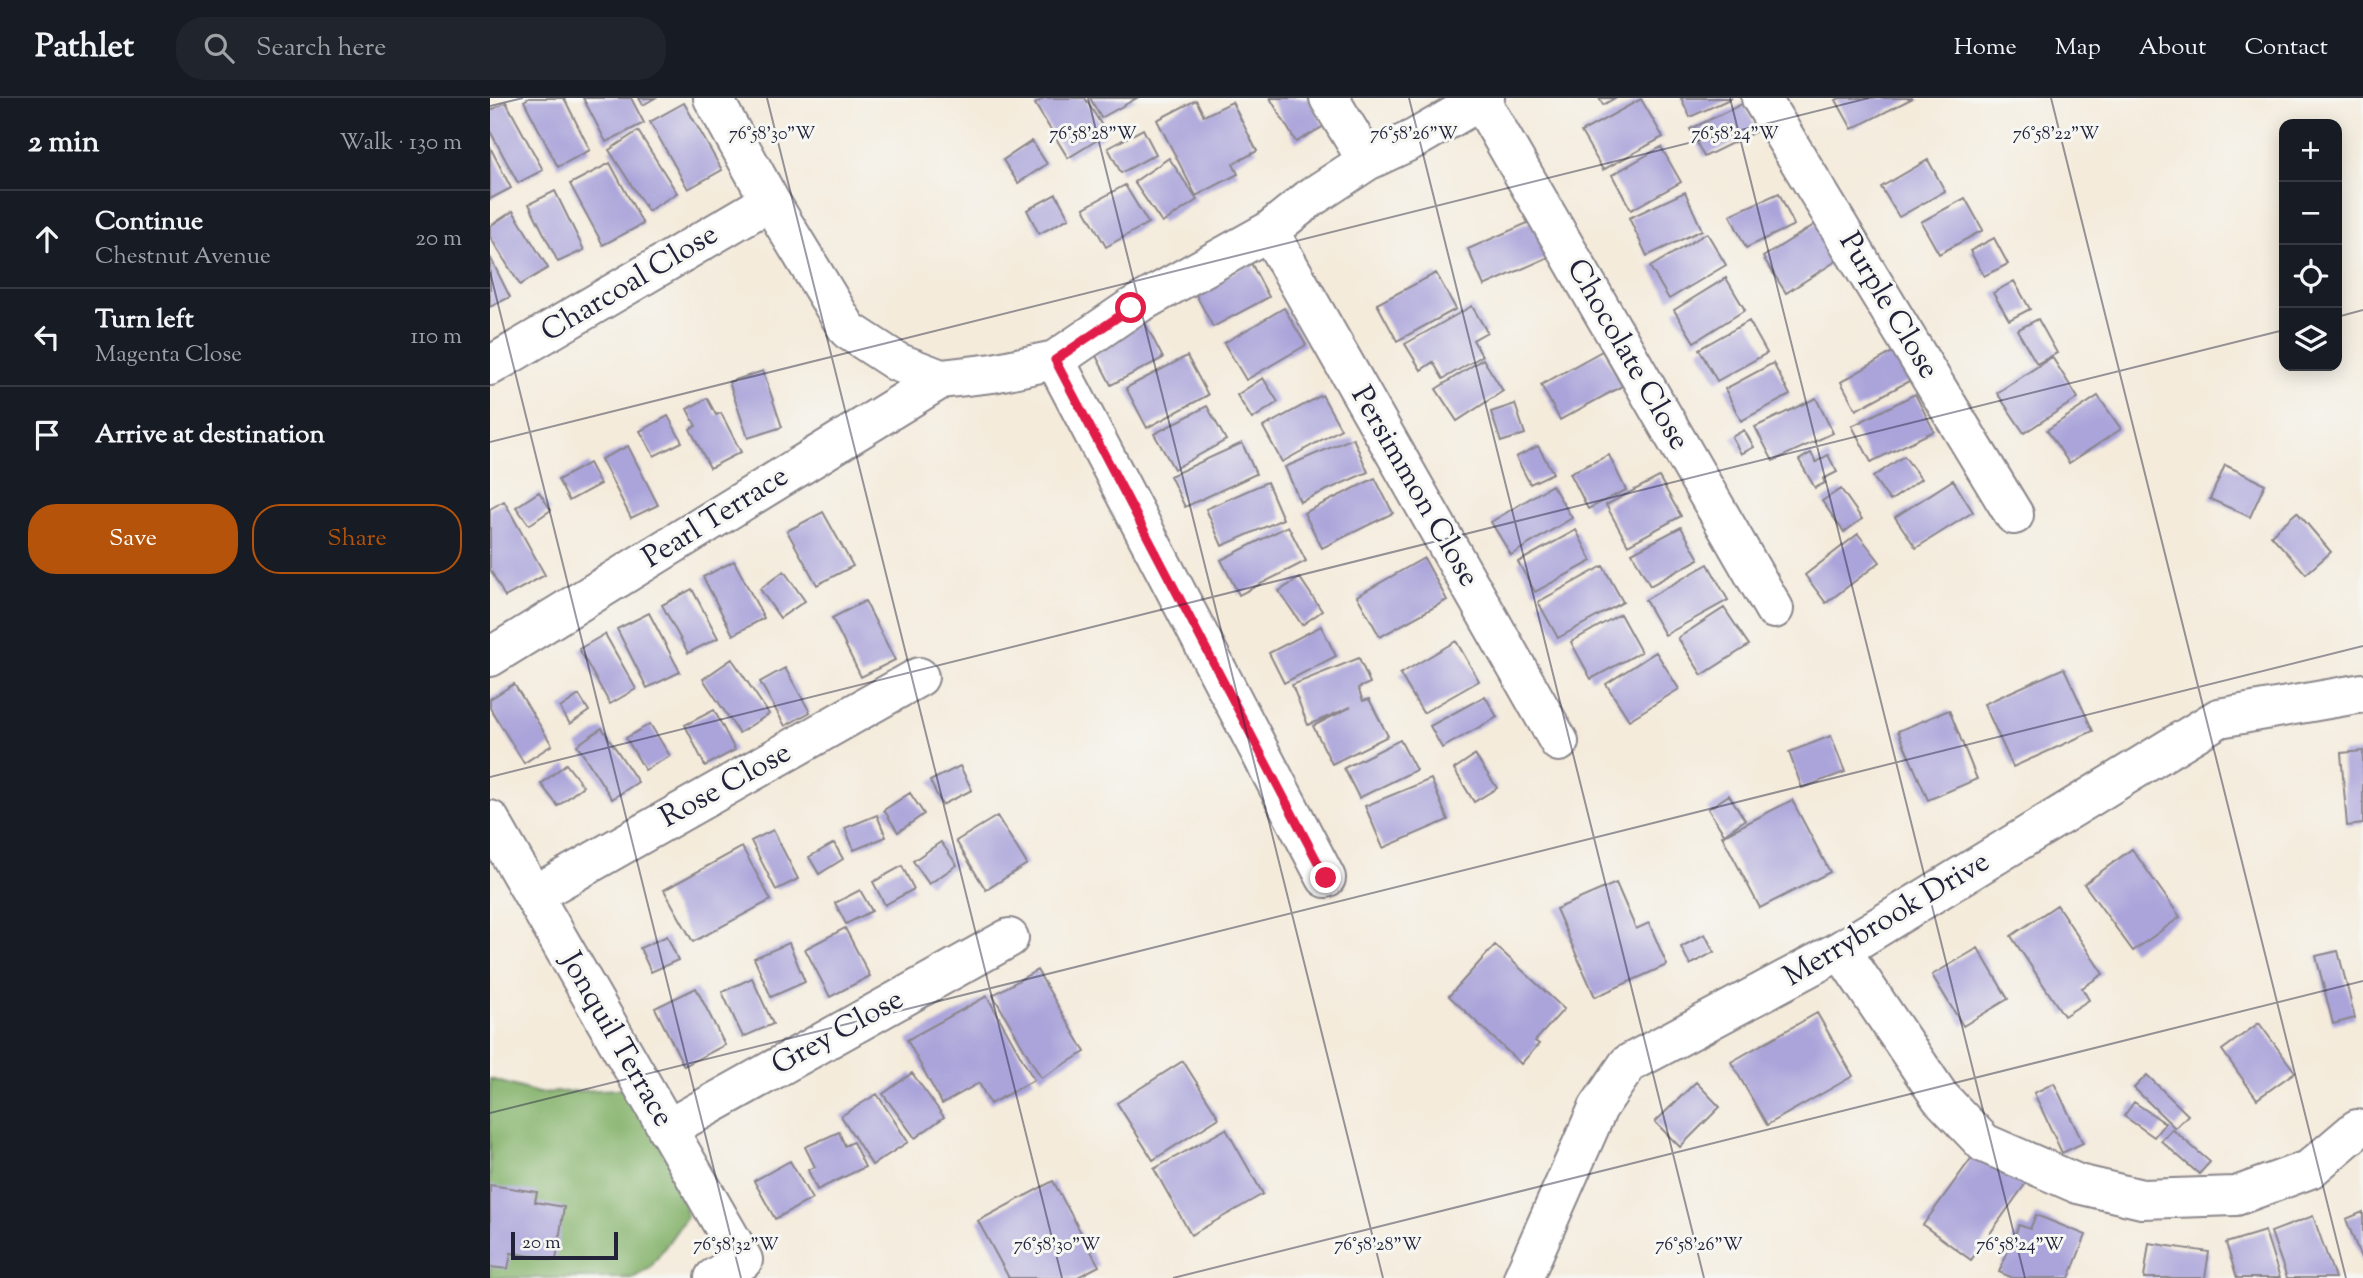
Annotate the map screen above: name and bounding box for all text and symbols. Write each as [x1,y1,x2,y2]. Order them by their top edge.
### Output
search box [176,17,666,80]
text: Pathlet [35,24,134,72]
icon: search [200,29,238,67]
text: Search here [256,30,386,67]
text: Home [1954,31,2017,65]
text: Map [2055,31,2101,65]
text: About [2139,31,2206,65]
text: Contact [2244,31,2328,65]
map controls [2279,119,2342,371]
button: + [2279,119,2342,182]
text: 2 min [28,122,100,165]
text: 76°58'30"W [729,122,815,148]
text: 76°58'28"W [1049,122,1137,148]
text: 76°58'26"W [1370,122,1458,148]
text: 76°58'24"W [1691,122,1779,148]
text: 76°58'22"W [2013,122,2099,148]
text: Walk · 130 m [339,127,462,160]
button: − [2279,182,2342,245]
text: Continue [95,204,203,241]
street label: Charcoal Close [533,214,727,354]
icon: ahead [28,220,66,258]
text: 20 m [415,223,462,256]
street label: Purple Close [1827,224,1949,388]
text: Chestnut Avenue [95,241,271,274]
button: locate [2279,245,2342,308]
street label: Chocolate Close [1555,251,1699,459]
route start [1115,292,1146,323]
text: Turn left [95,302,194,339]
button: layers [2279,308,2342,371]
icon: left [28,318,66,356]
text: 110 m [411,321,462,354]
text: Magenta Close [95,339,242,372]
street label: Persimmon Close [1339,379,1489,595]
icon: arrive [28,416,66,454]
text: Arrive at destination [95,417,325,454]
street label: Pearl Terrace [635,456,797,580]
button: Save [28,504,238,574]
button: Share [252,504,462,574]
street label: Rose Close [653,732,799,840]
street label: Merrybrook Drive [1776,841,1998,999]
route end [1310,862,1341,893]
street label: Jonquil Terrace [548,943,683,1135]
street label: Grey Close [764,979,912,1087]
scale bar [511,1229,618,1261]
text: 20 m [522,1230,561,1257]
text: 76°58'32"W [693,1233,779,1259]
text: 76°58'30"W [1014,1233,1100,1259]
text: 76°58'28"W [1334,1233,1422,1259]
text: 76°58'26"W [1655,1233,1743,1259]
text: 76°58'24"W [1976,1233,2064,1259]

